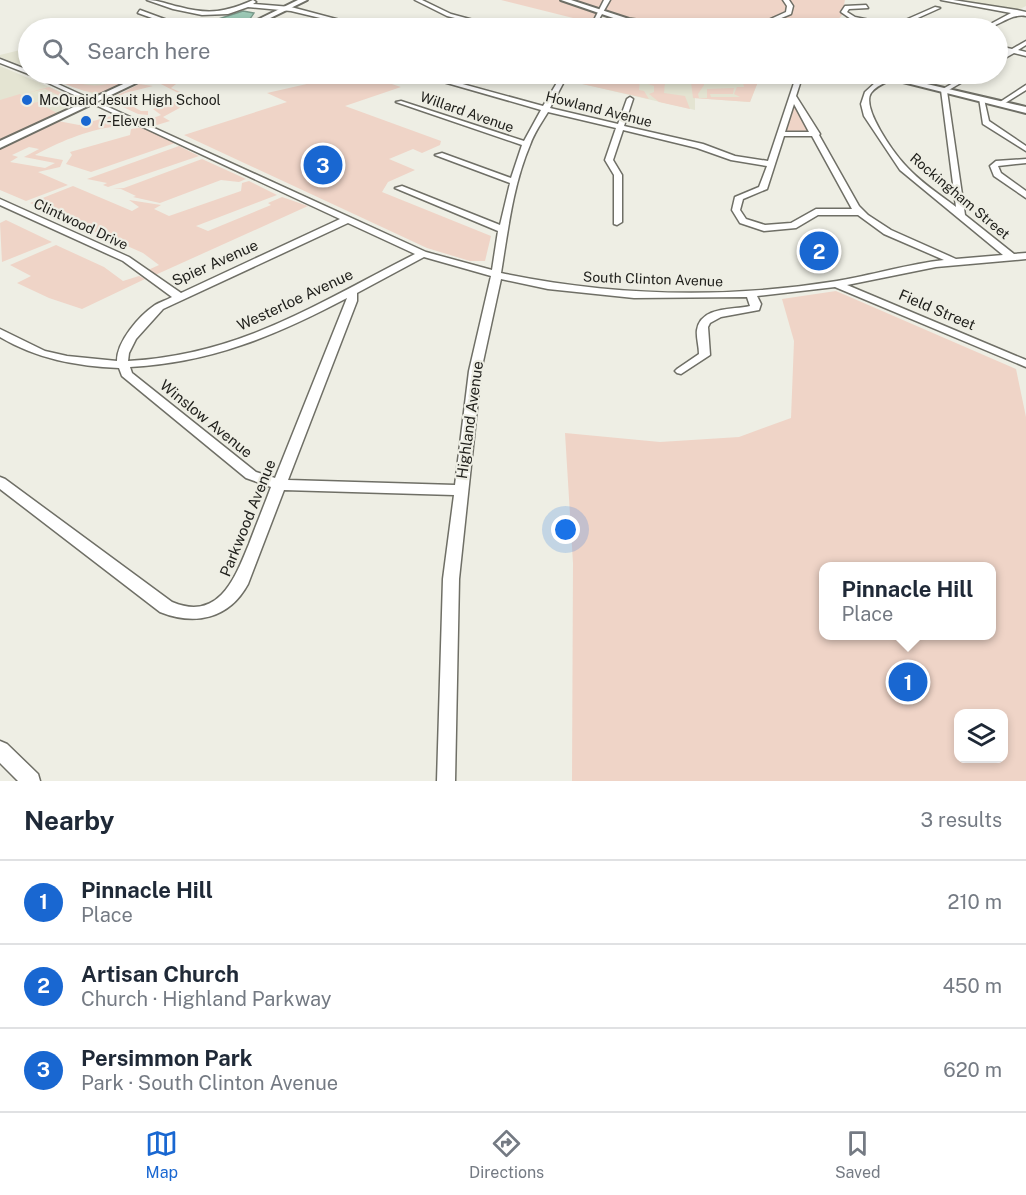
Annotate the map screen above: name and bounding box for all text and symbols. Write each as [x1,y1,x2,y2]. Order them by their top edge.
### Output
search box [18,18,1008,84]
icon: search [39,35,72,68]
text: Search here [87,38,211,64]
street label: Willard Avenue [418,88,516,136]
street label: Howland Avenue [544,88,654,130]
place label: McQuaid Jesuit High School [39,92,221,108]
marker: McQuaid Jesuit High School [20,93,34,107]
place label: 7-Eleven [98,113,155,129]
marker: 7-Eleven [79,114,93,128]
pin: 3 [304,142,342,188]
street label: Rockingham Street [907,150,1013,242]
street label: Clintwood Drive [31,195,131,253]
pin: 2 [800,228,838,274]
street label: Spier Avenue [169,236,260,289]
street label: Westerloe Avenue [234,265,355,334]
street label: South Clinton Avenue [583,269,723,289]
street label: Field Street [896,286,978,333]
street label: Highland Avenue [453,360,486,480]
street label: Winslow Avenue [157,376,256,461]
street label: Parkwood Avenue [216,457,279,579]
your location [551,515,580,544]
popup [819,562,996,640]
text: Pinnacle Hill [842,576,973,602]
text: Place [842,602,893,626]
pin: 1 [888,660,928,704]
map controls [954,709,1008,763]
button: layers [954,709,1008,763]
text: Nearby [24,805,114,836]
text: 3 results [921,808,1002,832]
text: Pinnacle Hill [81,877,213,903]
text: 1 [39,890,48,914]
text: 210 m [948,890,1002,914]
text: Place [81,903,133,927]
text: Artisan Church [81,961,239,987]
text: 2 [37,974,50,998]
text: 450 m [942,974,1002,998]
text: Church · Highland Parkway [81,987,331,1011]
text: Persimmon Park [81,1045,253,1071]
text: 3 [37,1058,50,1082]
text: 620 m [943,1058,1002,1082]
text: Park · South Clinton Avenue [81,1071,338,1095]
tab: Map [145,1127,178,1182]
tab: Directions [469,1127,544,1182]
tab: Saved [835,1127,881,1182]

